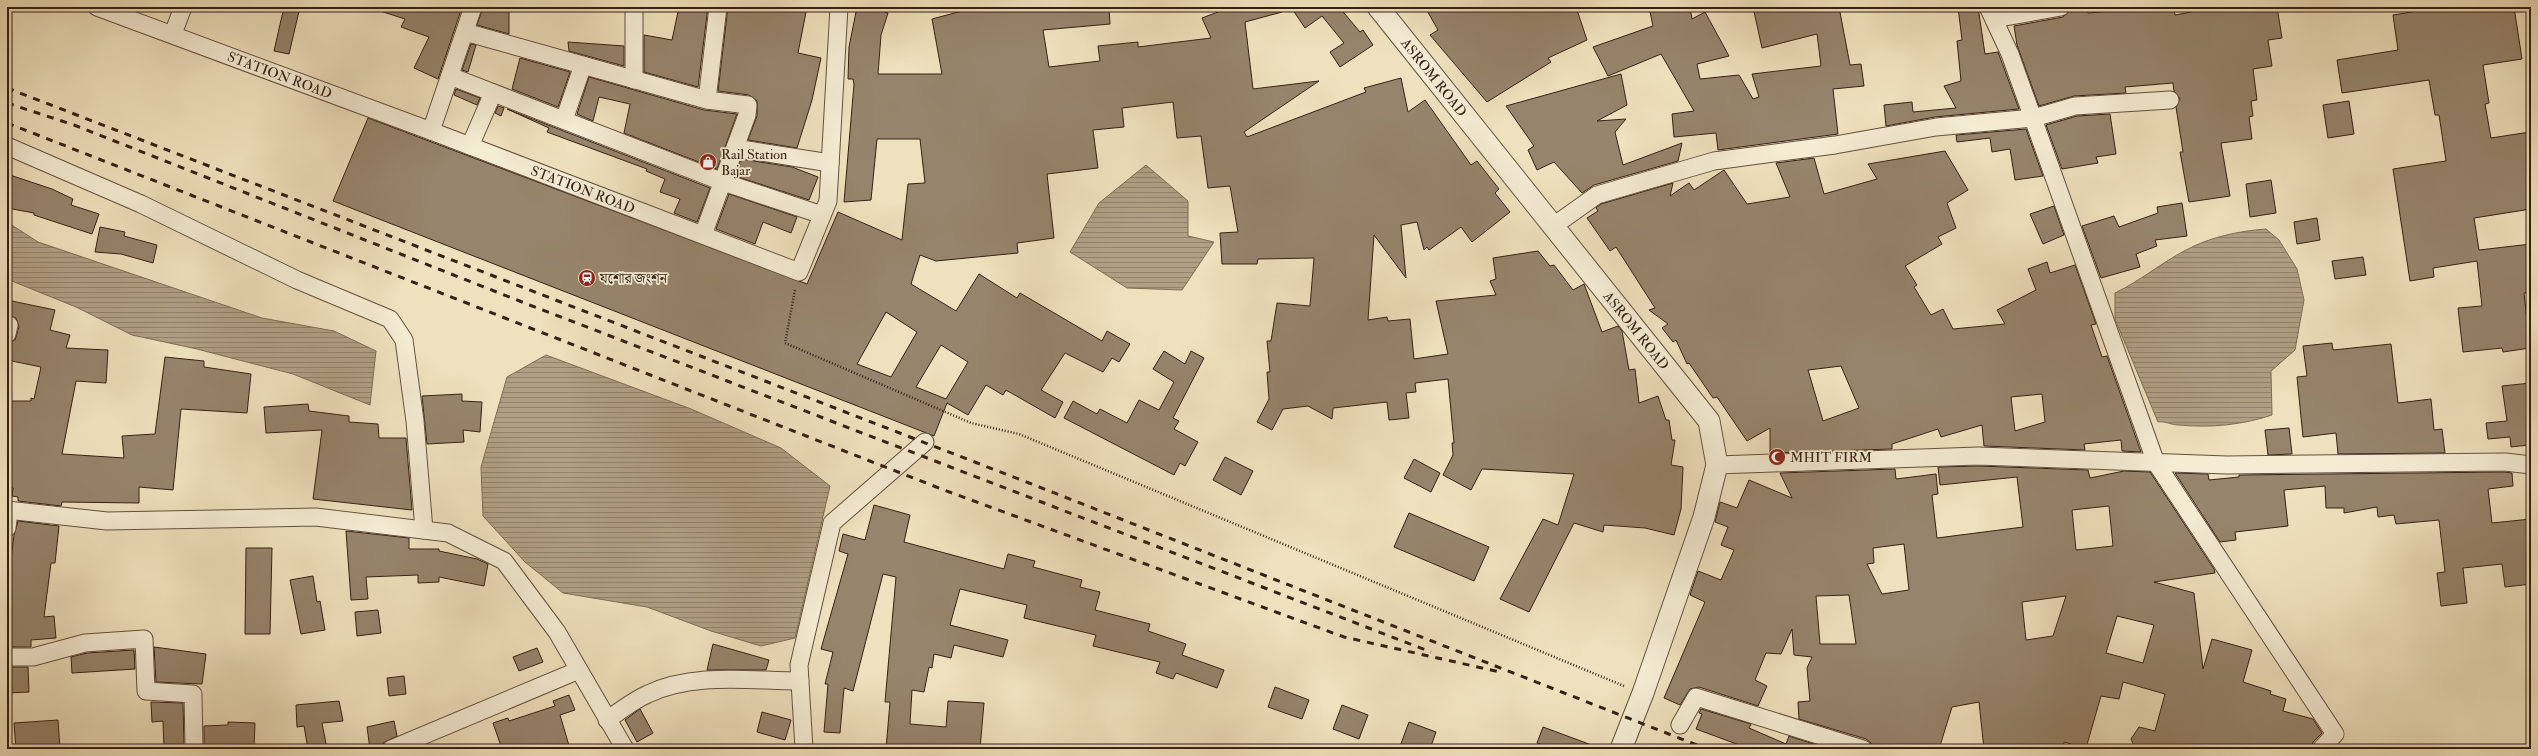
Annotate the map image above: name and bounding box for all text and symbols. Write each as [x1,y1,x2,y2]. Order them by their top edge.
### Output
street label: ASROM ROAD [1397,34,1470,120]
street label: STATION ROAD [225,48,334,102]
place label: Rail Station Bajar [721,146,787,179]
shop icon: Rail Station Bajar [698,152,718,172]
street label: STATION ROAD [528,162,637,217]
station icon: যশোর জংশন [577,268,597,288]
place label: যশোর জংশন [599,270,668,287]
street label: ASROM ROAD [1599,287,1673,373]
mosque icon: MHIT FIRM [1767,447,1787,467]
place label: MHIT FIRM [1790,449,1872,466]

